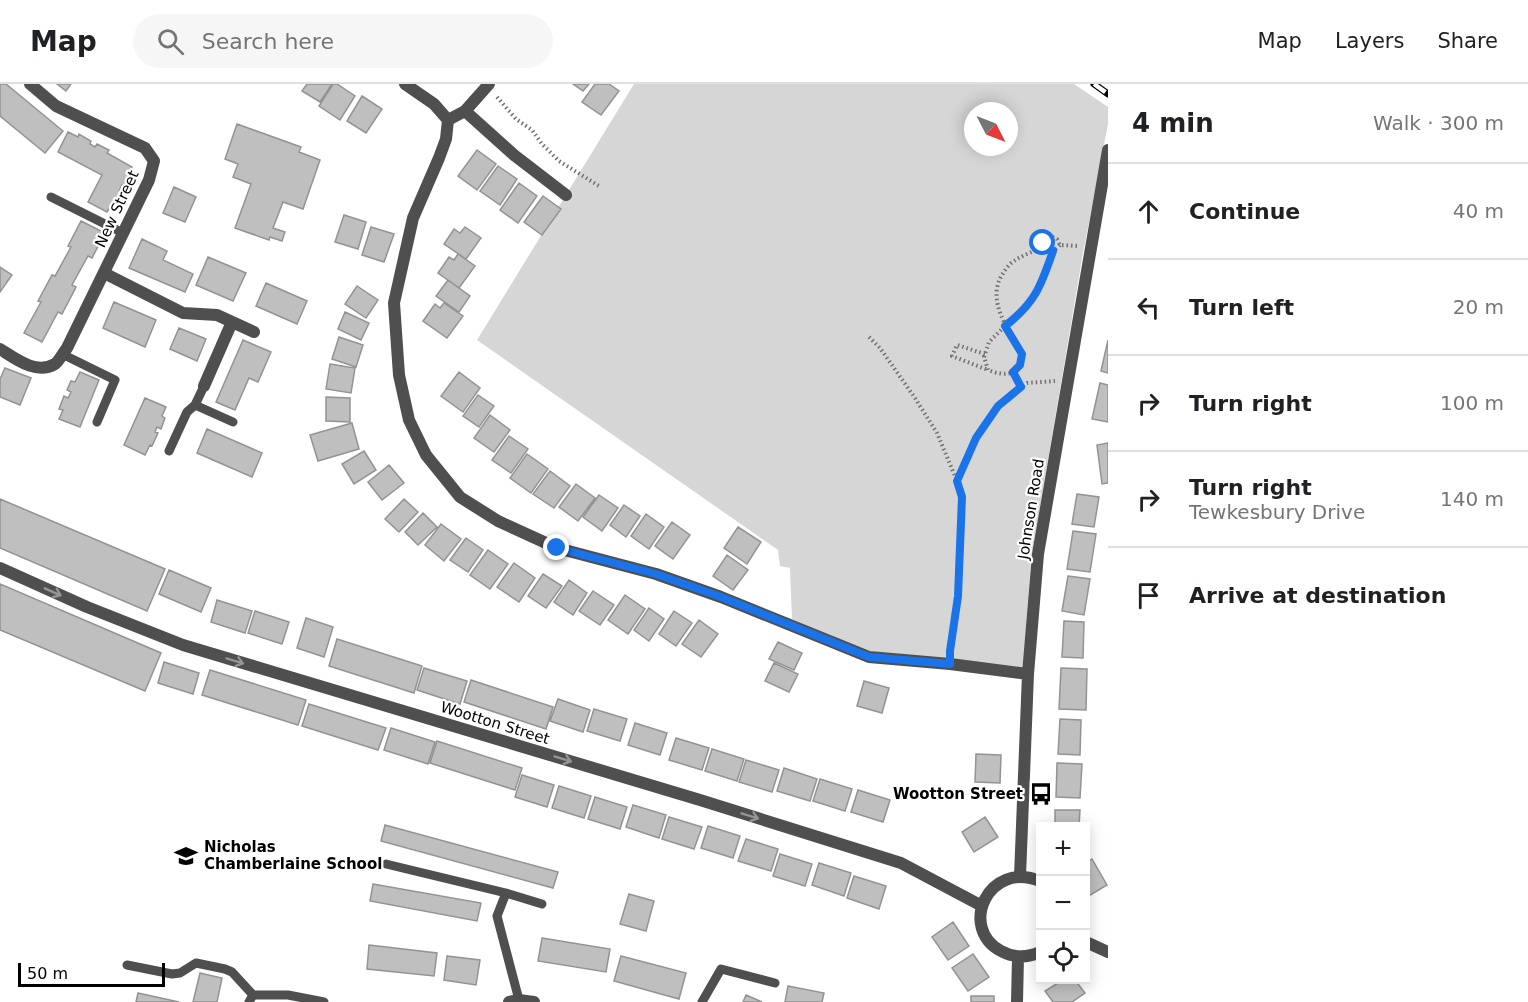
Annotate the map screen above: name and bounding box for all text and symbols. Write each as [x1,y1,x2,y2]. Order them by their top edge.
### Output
search box [133,14,553,68]
text: Map [30,25,97,58]
icon: search [154,25,187,58]
text: Search here [202,29,334,54]
text: Map [1258,29,1302,53]
text: Layers [1335,29,1404,53]
text: Share [1437,29,1498,53]
north arrow [964,102,1018,156]
text: 4 min [1132,108,1214,138]
text: Walk · 300 m [1373,111,1504,135]
street label: New Street [91,167,143,250]
icon: ahead [1132,195,1165,228]
text: Continue [1189,199,1300,224]
text: 40 m [1453,199,1504,223]
route start [1029,229,1055,255]
icon: left [1132,291,1165,324]
text: Turn left [1189,295,1294,320]
text: 20 m [1453,295,1504,319]
icon: right [1132,387,1165,420]
text: Turn right [1189,391,1312,416]
text: 100 m [1440,391,1504,415]
street label: Johnson Road [1014,457,1048,562]
text: Turn right [1189,475,1312,500]
icon: right [1132,483,1165,516]
text: 140 m [1440,487,1504,511]
text: Tewkesbury Drive [1189,500,1365,524]
route end [543,534,569,560]
icon: arrive [1132,579,1165,612]
text: Arrive at destination [1189,583,1446,608]
one-way arrow [44,586,62,598]
one-way arrow [226,656,245,667]
street label: Wootton Street [438,698,552,748]
one-way arrow [553,754,572,765]
bus stop icon: Wootton Street [1028,781,1054,807]
place label: Wootton Street [893,785,1023,803]
one-way arrow [740,811,759,822]
map controls [1036,822,1090,984]
button: + [1036,822,1090,876]
place label: Nicholas Chamberlaine School [204,838,382,873]
school or university icon: Nicholas Chamberlaine School [173,843,199,869]
button: − [1036,876,1090,930]
button: locate [1036,930,1090,984]
scale bar [18,960,165,988]
text: 50 m [27,964,68,983]

